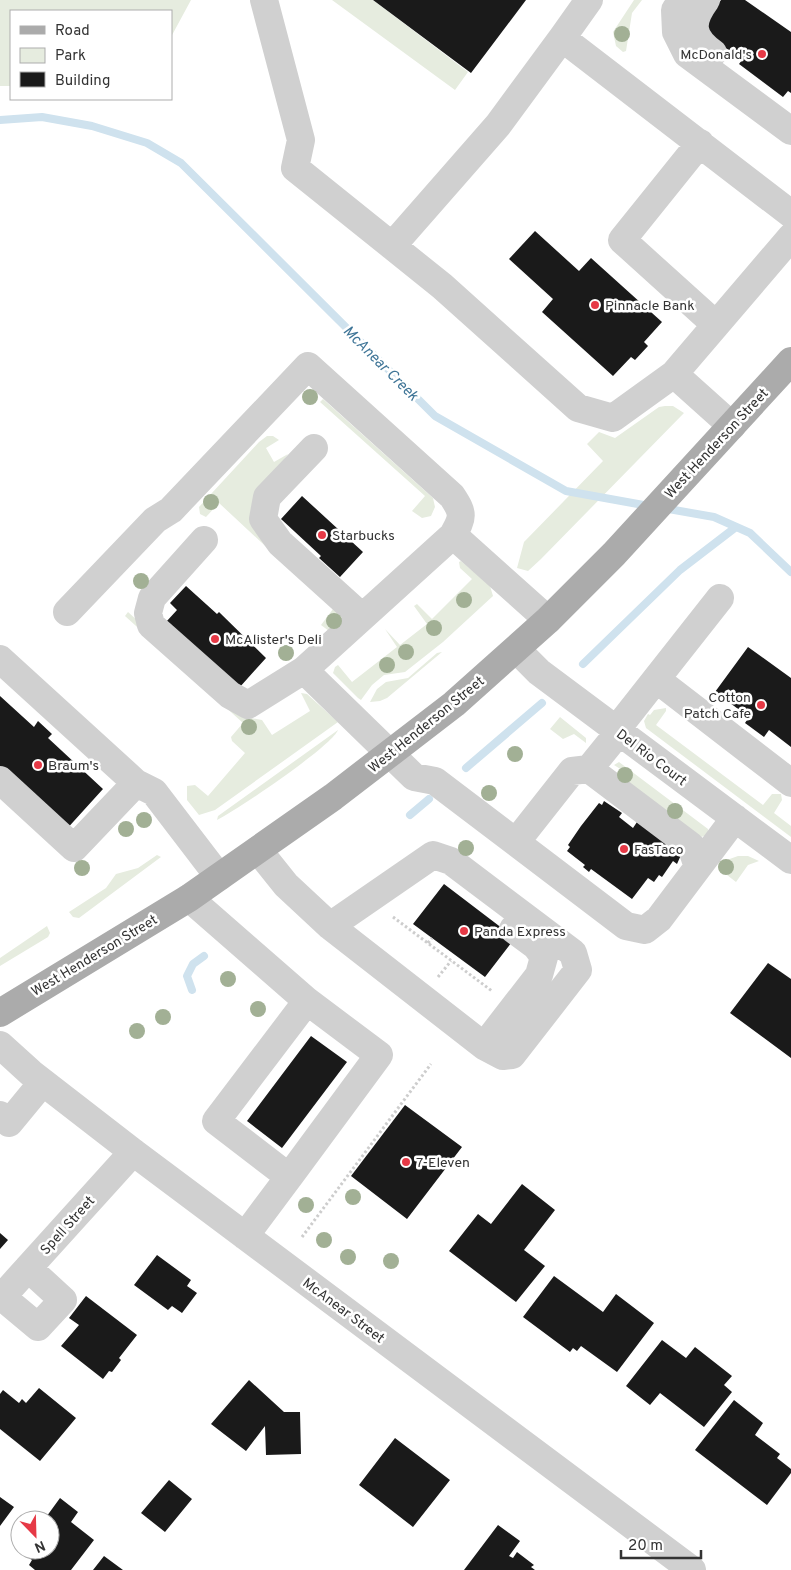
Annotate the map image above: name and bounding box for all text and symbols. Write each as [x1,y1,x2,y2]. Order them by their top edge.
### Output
legend [10,10,172,100]
text: Road [55,22,90,41]
text: Park [55,47,86,66]
place label: McDonald's [680,47,752,64]
marker: McDonald's [756,48,768,60]
text: Building [55,72,110,91]
place label: Pinnacle Bank [605,298,695,315]
marker: Pinnacle Bank [589,299,601,311]
water label: McAnear Creek [338,322,422,406]
street label: West Henderson Street [662,385,772,503]
place label: Starbucks [332,528,395,545]
marker: Starbucks [316,529,328,541]
place label: McAlister's Deli [225,632,322,649]
marker: McAlister's Deli [209,633,221,645]
street label: West Henderson Street [366,673,488,777]
place label: Cotton Patch Cafe [684,690,751,723]
marker: Cotton Patch Cafe [755,699,767,711]
street label: Del Rio Court [613,726,690,790]
place label: Braum's [48,758,99,775]
marker: Braum's [32,759,44,771]
place label: FasTaco [634,842,684,859]
marker: FasTaco [618,843,630,855]
street label: West Henderson Street [29,912,161,1001]
place label: Panda Express [474,924,566,941]
marker: Panda Express [458,925,470,937]
place label: 7-Eleven [416,1155,470,1172]
marker: 7-Eleven [400,1156,412,1168]
street label: Spell Street [37,1193,99,1259]
street label: McAnear Street [299,1275,387,1348]
north arrow [10,1510,60,1560]
scale bar [621,1528,701,1560]
text: N [32,1536,47,1555]
text: 20 m [628,1537,663,1556]

